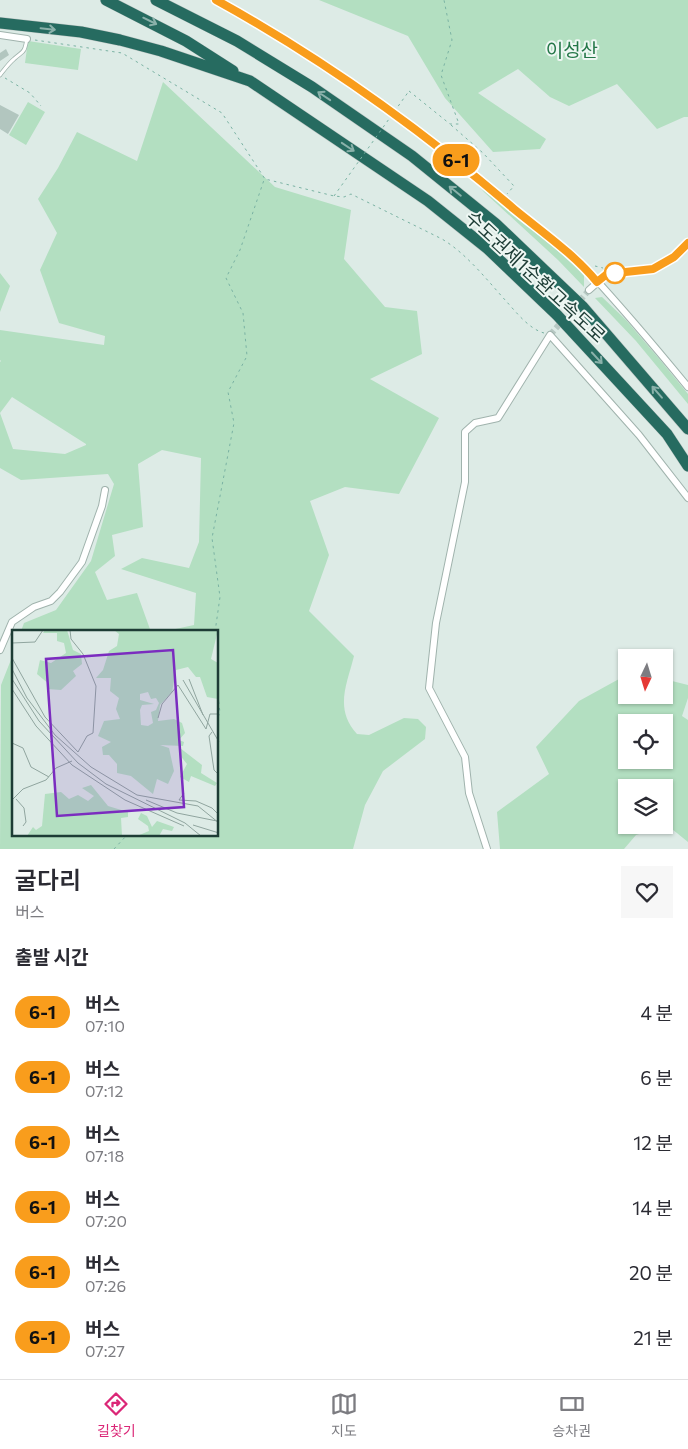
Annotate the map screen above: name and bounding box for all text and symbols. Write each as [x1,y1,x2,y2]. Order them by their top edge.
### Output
one-way arrow [142,16,157,26]
one-way arrow [40,24,56,34]
park label: 이성산 [546,38,598,61]
one-way arrow [317,91,331,101]
one-way arrow [341,142,355,153]
line badge: 6-1 [427,144,485,176]
text: 6-1 [443,149,469,171]
one-way arrow [449,185,462,196]
street label: 수도권제1순환고속도로 [461,205,611,347]
unlabelled marker [604,262,626,284]
one-way arrow [591,351,603,364]
one-way arrow [651,385,662,398]
inset map [12,630,219,836]
north arrow [618,649,672,704]
map controls [618,649,673,834]
button: locate [618,714,673,769]
button: layers [618,779,673,834]
text: 굴다리 [15,865,81,894]
button: heart [621,866,673,918]
text: 버스 [15,902,44,921]
text: 출발 시간 [15,945,89,968]
text: 버스 [85,992,120,1015]
text: 6-1 [29,1001,56,1023]
text: 4 분 [640,1001,673,1024]
text: 07:10 [85,1016,125,1035]
text: 버스 [85,1057,120,1080]
text: 6-1 [29,1066,56,1088]
text: 6 분 [640,1066,673,1089]
text: 07:12 [85,1081,123,1100]
text: 버스 [85,1122,120,1145]
text: 6-1 [29,1131,56,1153]
text: 12 분 [633,1131,673,1154]
text: 07:18 [85,1146,124,1165]
text: 버스 [85,1187,120,1210]
text: 6-1 [29,1196,56,1218]
text: 14 분 [632,1196,673,1219]
text: 07:20 [85,1211,127,1230]
text: 버스 [85,1252,120,1275]
text: 6-1 [29,1261,56,1283]
text: 20 분 [629,1261,673,1284]
text: 07:26 [85,1276,126,1295]
text: 버스 [85,1317,120,1340]
text: 6-1 [29,1326,56,1348]
text: 21 분 [633,1326,673,1349]
text: 07:27 [85,1341,125,1360]
tab: 길찾기 [97,1390,136,1440]
tab: 지도 [330,1390,358,1440]
tab: 승차권 [552,1390,591,1440]

